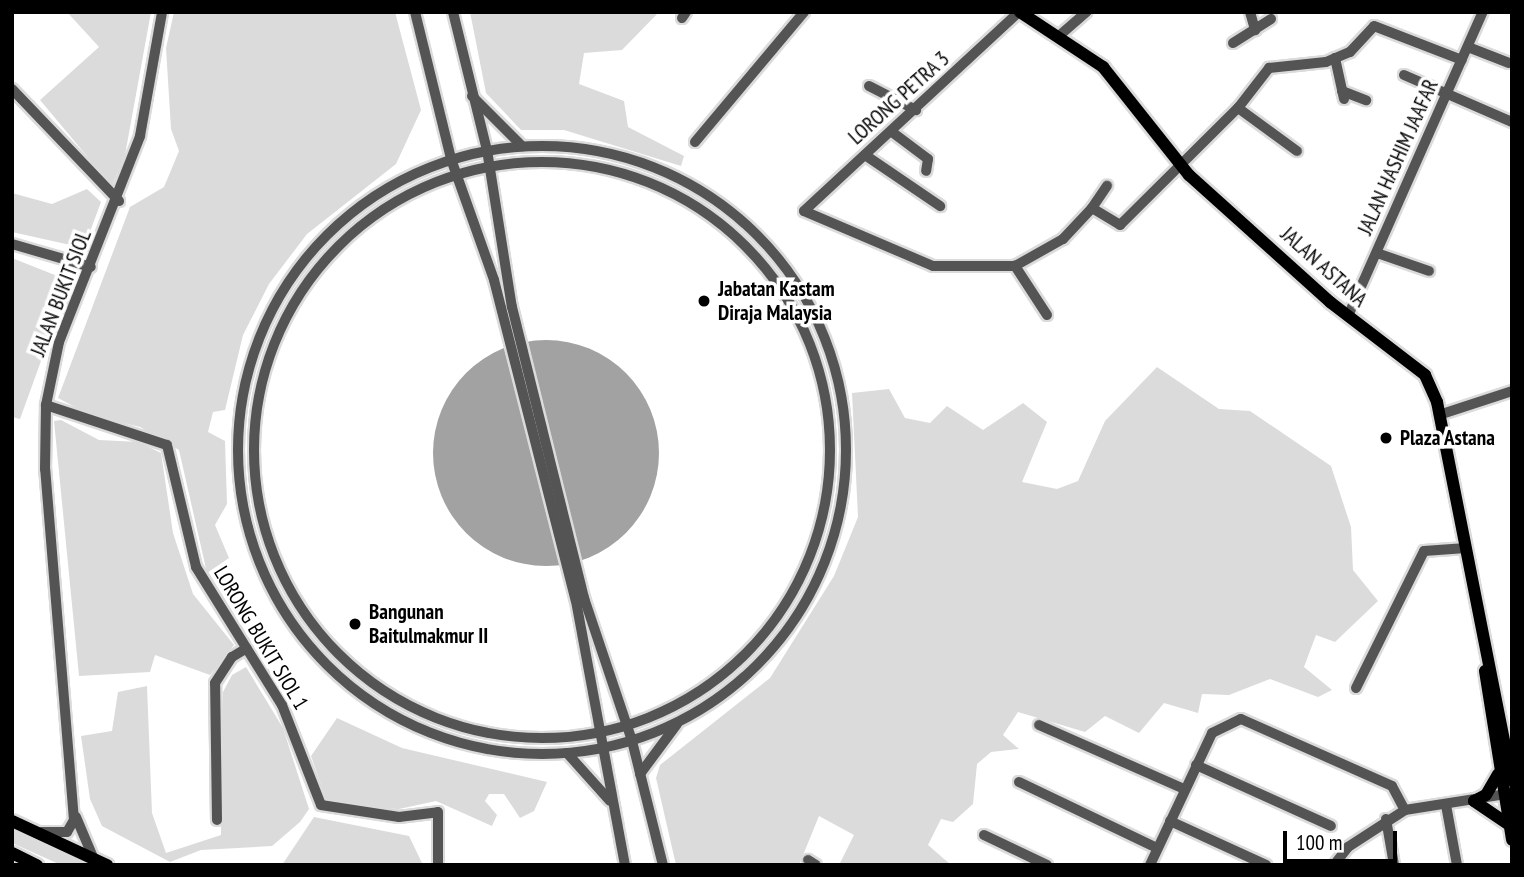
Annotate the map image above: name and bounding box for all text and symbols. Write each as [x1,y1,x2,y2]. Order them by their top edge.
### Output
street label: LORONG PETRA 3 [843,46,955,150]
street label: JALAN HASHIM JAAFAR [1352,75,1444,239]
street label: JALAN ASTANA [1276,222,1372,312]
street label: JALAN BUKIT SIOL [25,226,97,360]
place label: Jabatan Kastam Diraja Malaysia [718,276,835,326]
marker: Jabatan Kastam Diraja Malaysia [696,293,712,309]
place label: Plaza Astana [1400,425,1496,451]
marker: Plaza Astana [1378,430,1394,446]
street label: LORONG BUKIT SIOL 1 [208,561,314,715]
place label: Bangunan Baitulmakmur II [369,599,488,649]
marker: Bangunan Baitulmakmur II [347,616,363,632]
scale bar [1286,818,1400,862]
text: 100 m [1296,829,1342,856]

